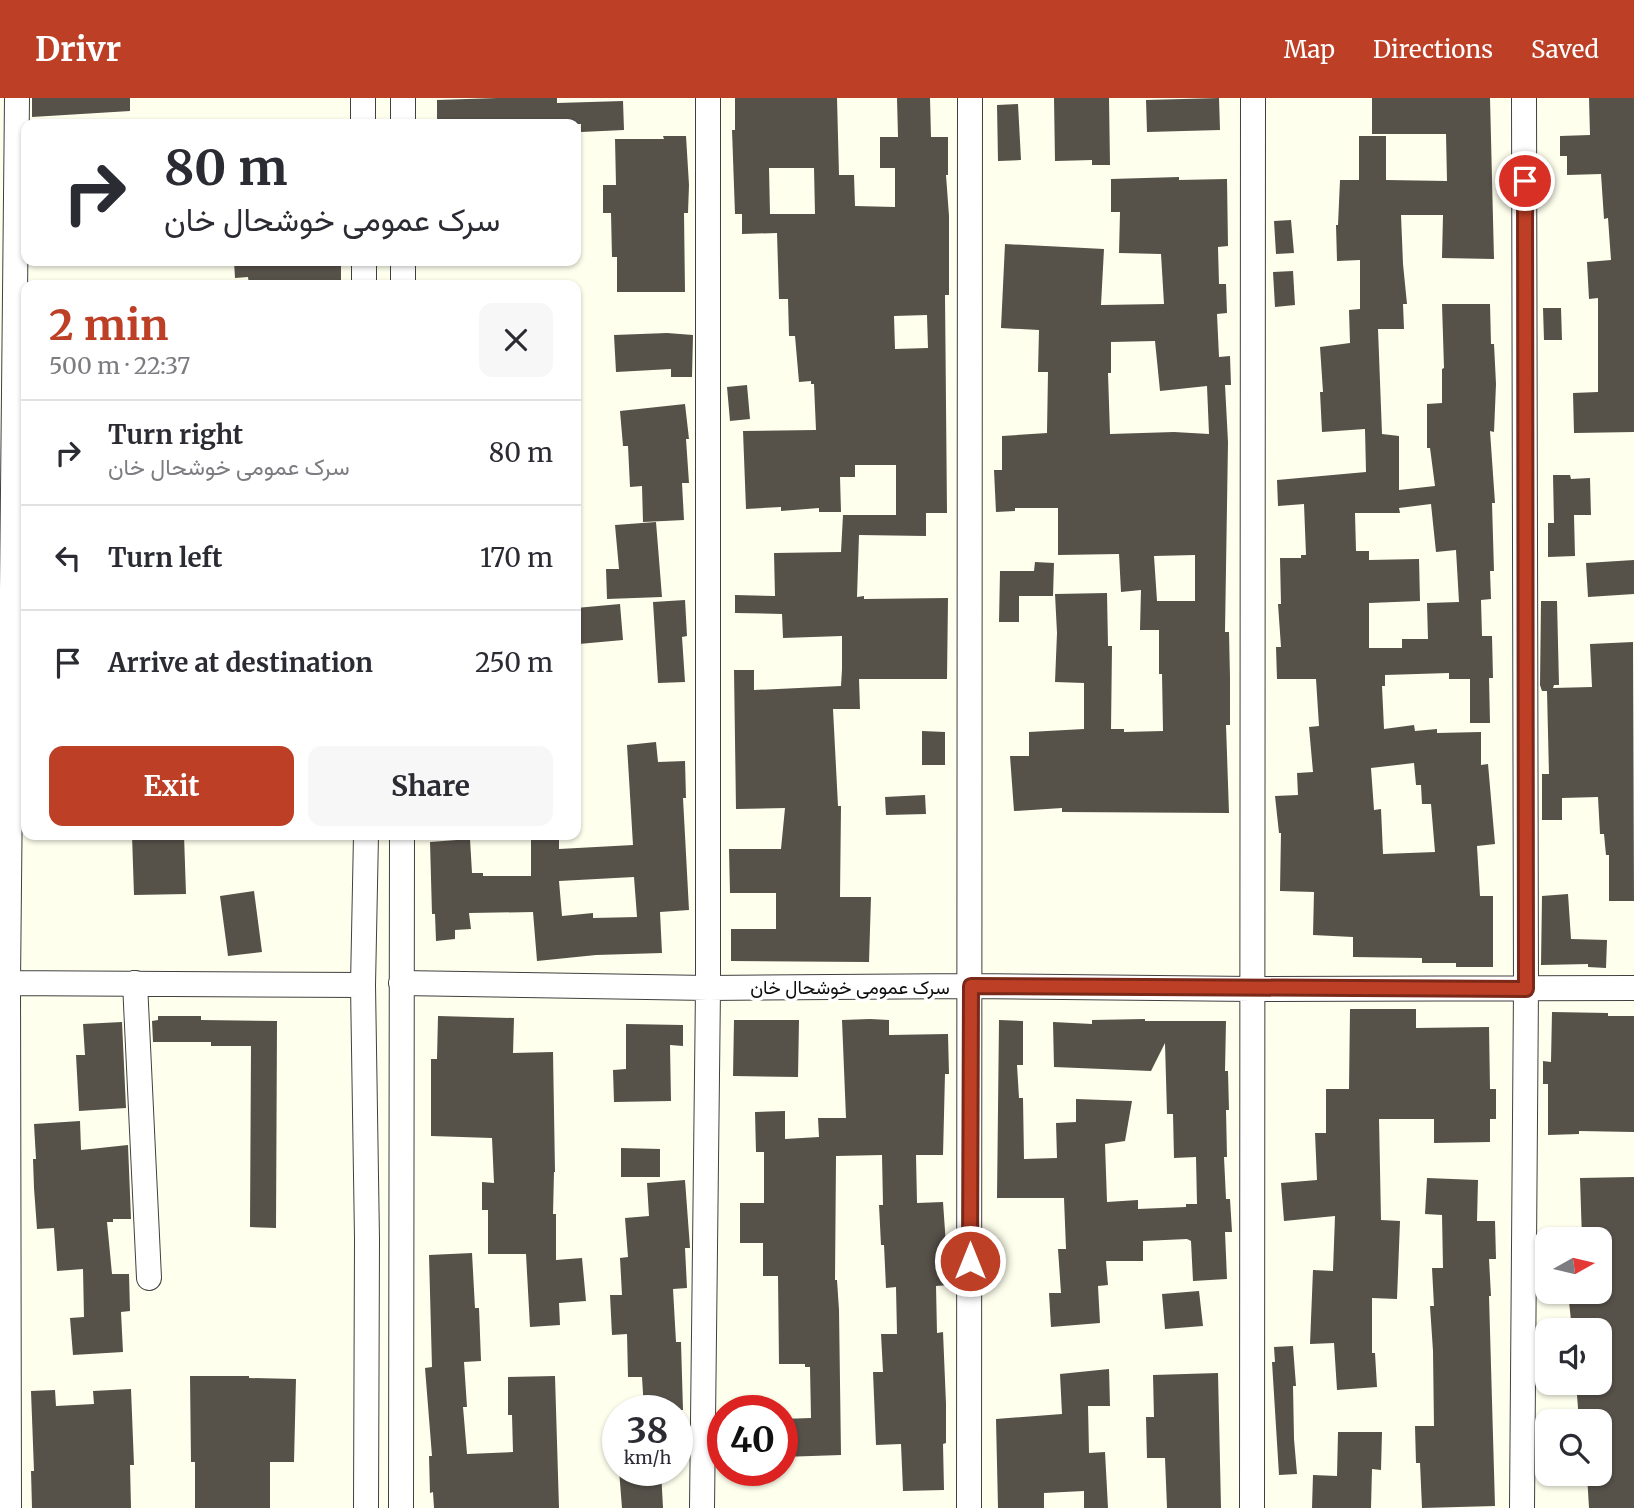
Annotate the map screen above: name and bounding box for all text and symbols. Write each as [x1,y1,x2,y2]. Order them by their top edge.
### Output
text: Drivr [35,29,121,70]
text: Map [1284,34,1335,65]
text: Directions [1373,34,1493,65]
text: Saved [1531,34,1599,65]
text: 80 m [164,137,287,198]
icon: right [49,147,140,238]
pin [1495,151,1555,211]
icon: arrive [1506,162,1544,200]
text: سرک عمومی خوشحال خان [164,200,500,240]
text: 2 min [49,299,169,351]
button: close [479,303,553,377]
text: 500 m · 22:37 [49,351,190,380]
text: Turn right [108,418,243,451]
icon: right [49,434,87,472]
text: 80 m [489,436,553,469]
text: سرک عمومی خوشحال خان [108,452,350,481]
icon: left [49,539,87,577]
text: Turn left [108,541,222,574]
text: 170 m [480,541,553,574]
icon: arrive [49,644,87,682]
text: Arrive at destination [108,646,373,679]
text: 250 m [475,646,553,679]
button: Exit [49,746,294,826]
button: Share [308,746,553,826]
street label: سرک عمومی خوشحال خان [750,975,950,999]
position arrow [933,1224,1007,1298]
north arrow [1535,1227,1612,1304]
map controls [1535,1227,1612,1486]
button: sound [1535,1318,1612,1395]
speed limit sign: 40 [707,1395,798,1486]
text: 38 [627,1409,668,1453]
button: search [1535,1409,1612,1486]
text: km/h [624,1446,671,1469]

